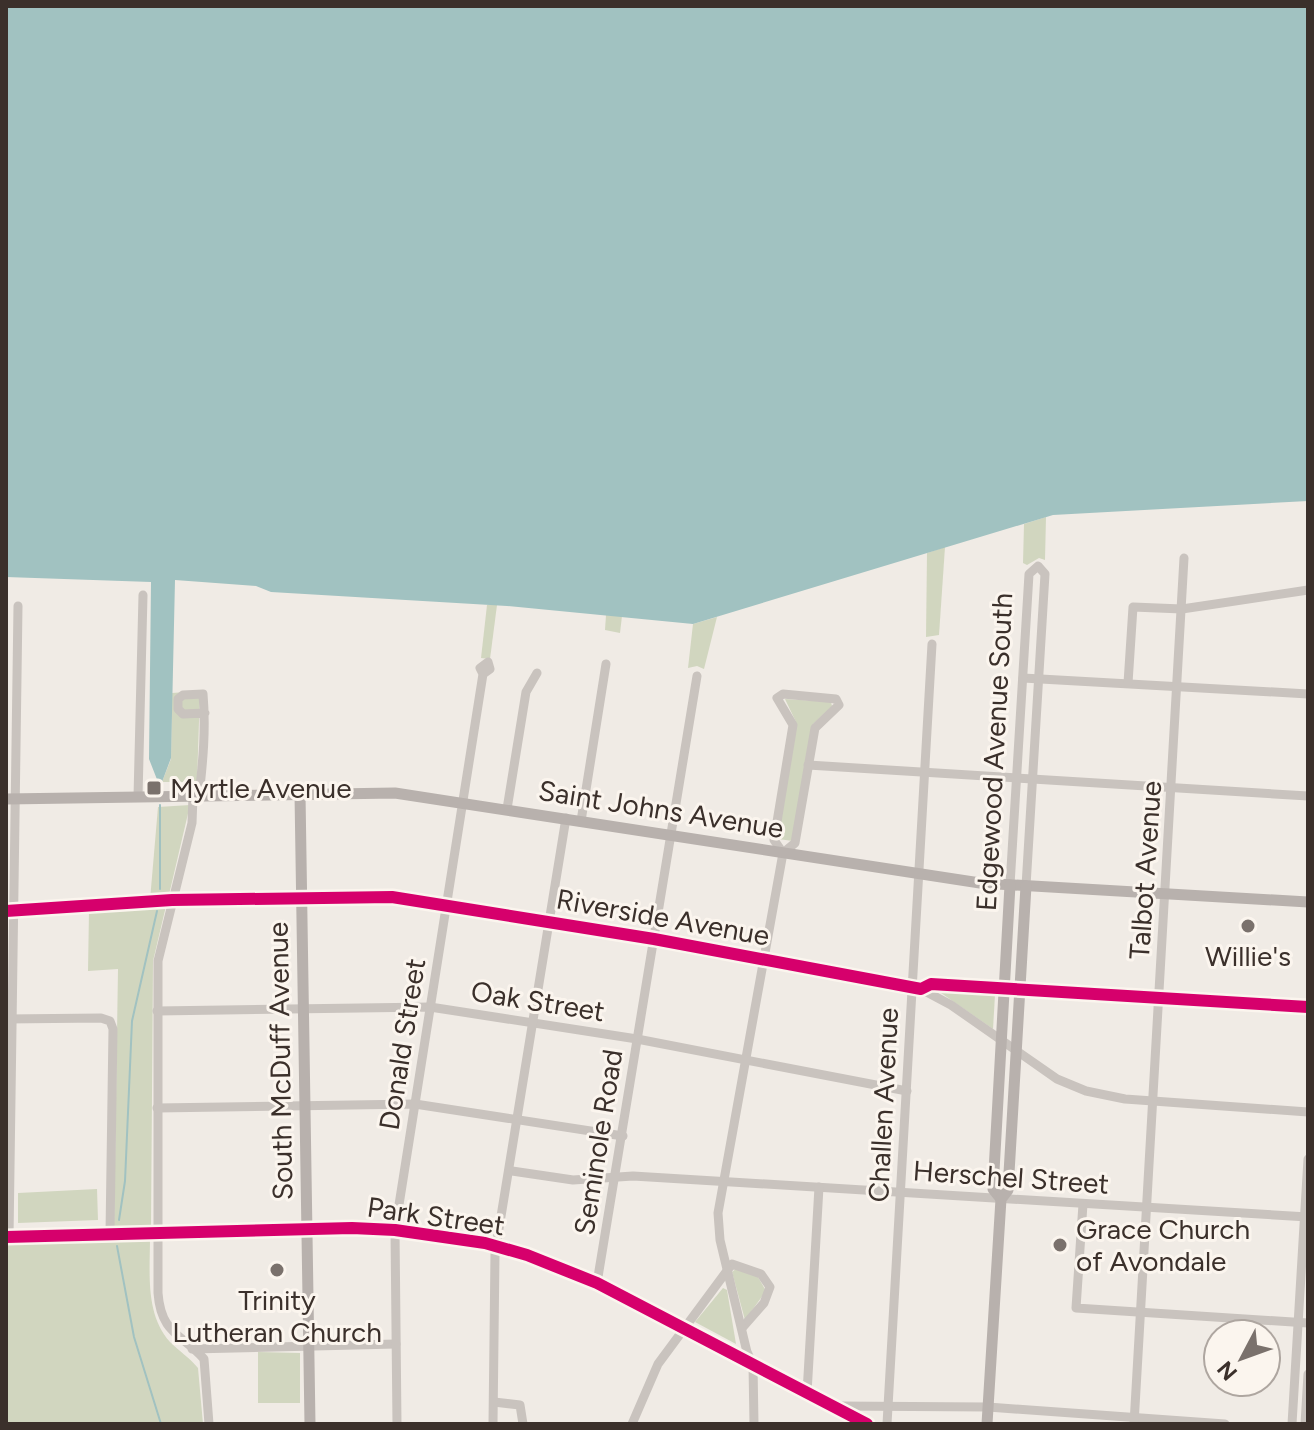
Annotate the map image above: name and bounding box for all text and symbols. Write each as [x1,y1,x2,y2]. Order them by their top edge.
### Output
street label: Edgewood Avenue South [969,592,1019,912]
place label: Myrtle Avenue [170,771,352,805]
street label: Saint Johns Avenue [536,773,786,845]
marker: Myrtle Avenue [145,779,163,797]
street label: Talbot Avenue [1122,780,1168,960]
street label: Riverside Avenue [554,882,772,952]
marker: Willie's [1239,917,1257,935]
street label: South McDuff Avenue [261,922,299,1200]
place label: Willie's [1205,939,1291,973]
street label: Donald Street [372,956,432,1132]
street label: Oak Street [469,974,607,1028]
street label: Challen Avenue [861,1007,905,1203]
street label: Seminole Road [567,1047,629,1237]
street label: Herschel Street [912,1153,1110,1201]
street label: Park Street [365,1190,507,1242]
place label: Grace Church of Avondale [1076,1212,1250,1278]
marker: Grace Church of Avondale [1051,1236,1069,1254]
marker: Trinity Lutheran Church [268,1261,286,1279]
place label: Trinity Lutheran Church [172,1283,382,1349]
north arrow [1202,1318,1282,1398]
text: N [1212,1356,1243,1386]

